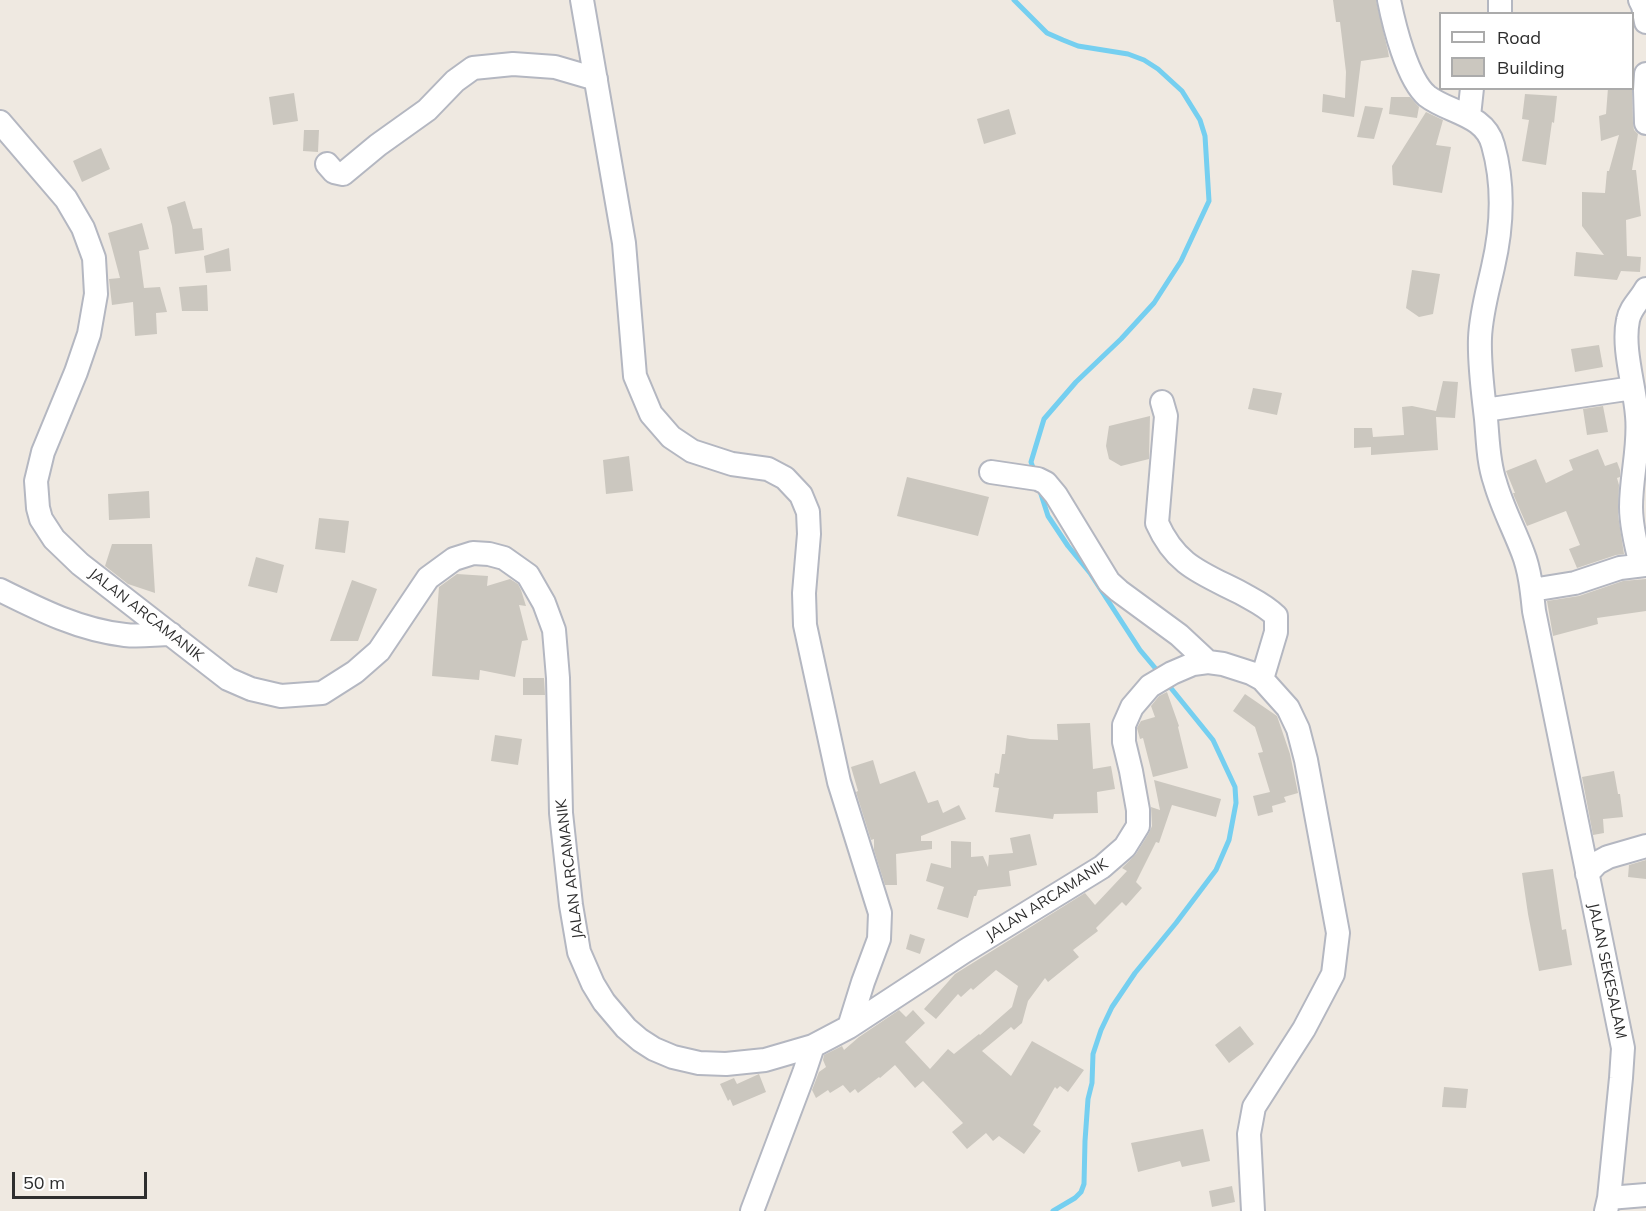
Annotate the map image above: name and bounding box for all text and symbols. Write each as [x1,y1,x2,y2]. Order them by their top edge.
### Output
legend [1439,12,1634,90]
text: Road [1497,26,1541,49]
text: Building [1497,56,1565,79]
street label: JALAN ARCAMANIK [85,565,207,665]
street label: JALAN ARCAMANIK [552,798,588,940]
street label: JALAN ARCAMANIK [983,855,1111,945]
street label: JALAN SEKESALAM [1584,901,1630,1041]
scale bar [15,1160,150,1198]
text: 50 m [23,1171,65,1194]

